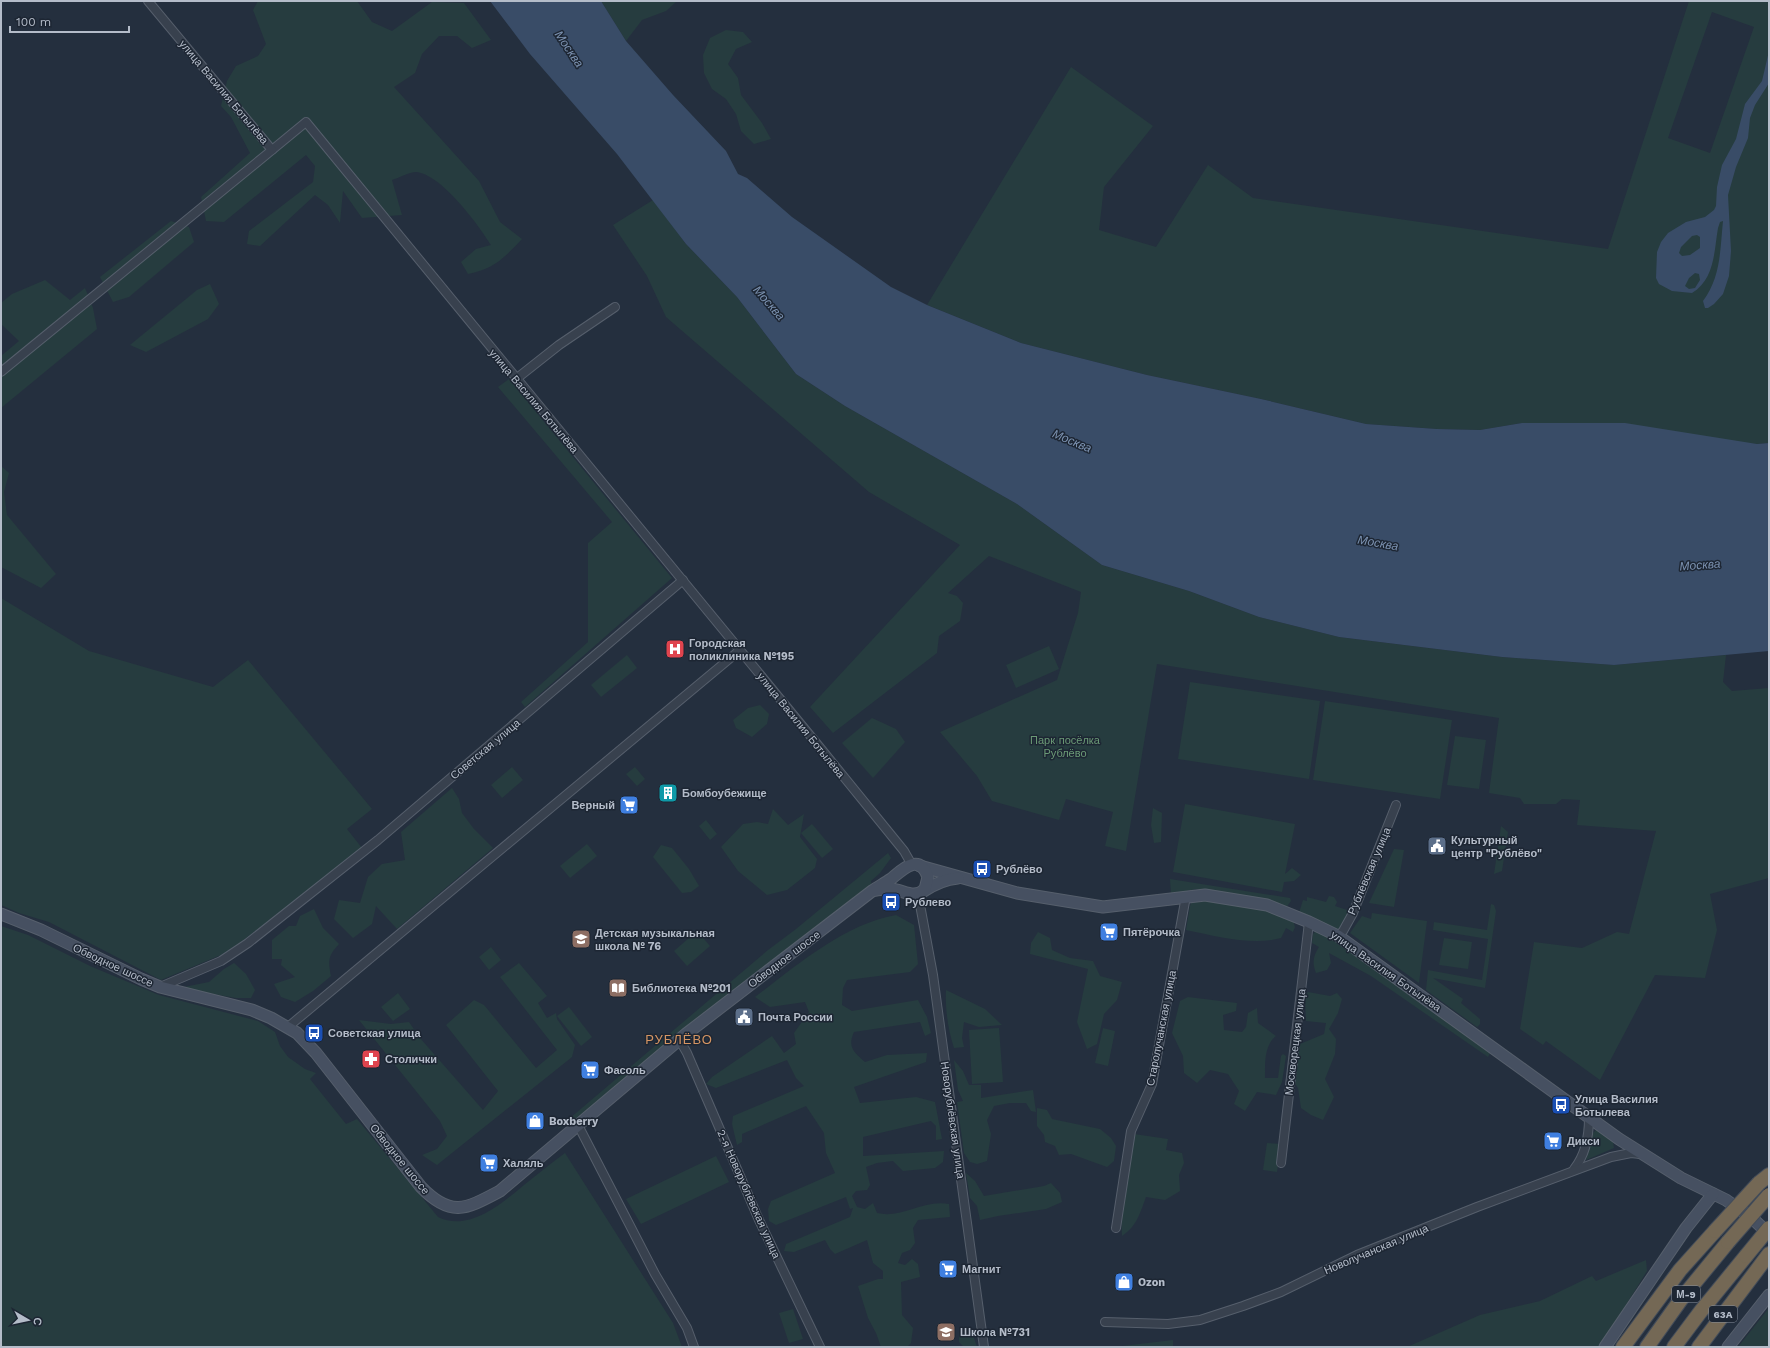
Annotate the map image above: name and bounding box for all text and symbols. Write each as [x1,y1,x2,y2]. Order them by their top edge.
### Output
scale bar [10,8,129,34]
text: 100 m [16,15,51,29]
water label: Москва [552,28,586,70]
street label: улица Василия Ботылёва [176,38,272,148]
water label: Москва [750,283,788,323]
street label: улица Василия Ботылёва [486,347,582,457]
water label: Москва [1050,427,1094,456]
water label: Москва [1357,533,1400,554]
water label: Москва [1679,557,1721,573]
place label: Городская поликлиника №195 [689,637,794,663]
hospital icon: Городская поликлиника №195 [664,638,686,660]
street label: улица Василия Ботылёва [754,670,848,781]
street label: Советская улица [448,716,524,782]
park label: Парк посёлка Рублёво [1030,734,1101,760]
building icon: Бомбоубежище [657,782,679,804]
place label: Бомбоубежище [682,787,767,800]
supermarket icon: Верный [618,794,640,816]
place label: Верный [571,799,615,812]
street label: Рублёвская улица [1345,825,1394,917]
place label: Культурный центр "Рублёво" [1451,834,1542,860]
public building icon: Культурный центр "Рублёво" [1426,835,1448,857]
bus stop icon: Рублёво [971,858,993,880]
place label: Рублёво [996,863,1043,876]
bus stop icon: Рублево [880,891,902,913]
place label: Рублево [905,896,952,909]
supermarket icon: Пятёрочка [1098,921,1120,943]
place label: Пятёрочка [1123,926,1181,939]
place label: Детская музыкальная школа № 76 [595,927,715,953]
school or university icon: Детская музыкальная школа № 76 [570,928,592,950]
street label: Обводное шоссе [746,928,823,991]
street label: улица Василия Ботылёва [1328,928,1444,1015]
street label: Обводное шоссе [71,941,155,990]
street label: Старолучанская улица [1144,968,1179,1087]
library icon: Библиотека №201 [607,977,629,999]
place label: Библиотека №201 [632,982,731,995]
street label: Москворецкая улица [1283,987,1309,1096]
public building icon: Почта России [733,1006,755,1028]
place label: Почта России [758,1011,833,1024]
bus stop icon: Советская улица [303,1022,325,1044]
place label: Советская улица [328,1027,421,1040]
district label: РУБЛЁВО [645,1032,713,1047]
pharmacy icon: Столички [360,1048,382,1070]
place label: Столички [385,1053,437,1066]
supermarket icon: Фасоль [579,1059,601,1081]
street label: Новорублёвская улица [938,1061,967,1180]
place label: Фасоль [604,1064,646,1077]
place label: Улица Василия Ботылева [1575,1093,1658,1119]
bus stop icon: Улица Василия Ботылева [1550,1094,1572,1116]
shop icon: Boxberry [524,1110,546,1132]
place label: Boxberry [549,1115,599,1128]
street label: Обводное шоссе [367,1121,432,1197]
street label: 2-я Новорублёвская улица [714,1128,783,1261]
supermarket icon: Дикси [1542,1130,1564,1152]
place label: Дикси [1567,1135,1600,1148]
supermarket icon: Халяль [478,1152,500,1174]
place label: Халяль [503,1157,544,1170]
street label: Новолучанская улица [1322,1221,1431,1277]
supermarket icon: Магнит [937,1258,959,1280]
place label: Магнит [962,1263,1001,1276]
shop icon: Ozon [1113,1271,1135,1293]
place label: Ozon [1138,1276,1165,1289]
road number: М-9 [1672,1286,1700,1302]
north arrow [8,1300,48,1340]
road number: 63A [1709,1306,1737,1322]
text: С [30,1317,44,1326]
school or university icon: Школа №731 [935,1321,957,1343]
place label: Школа №731 [960,1326,1030,1339]

